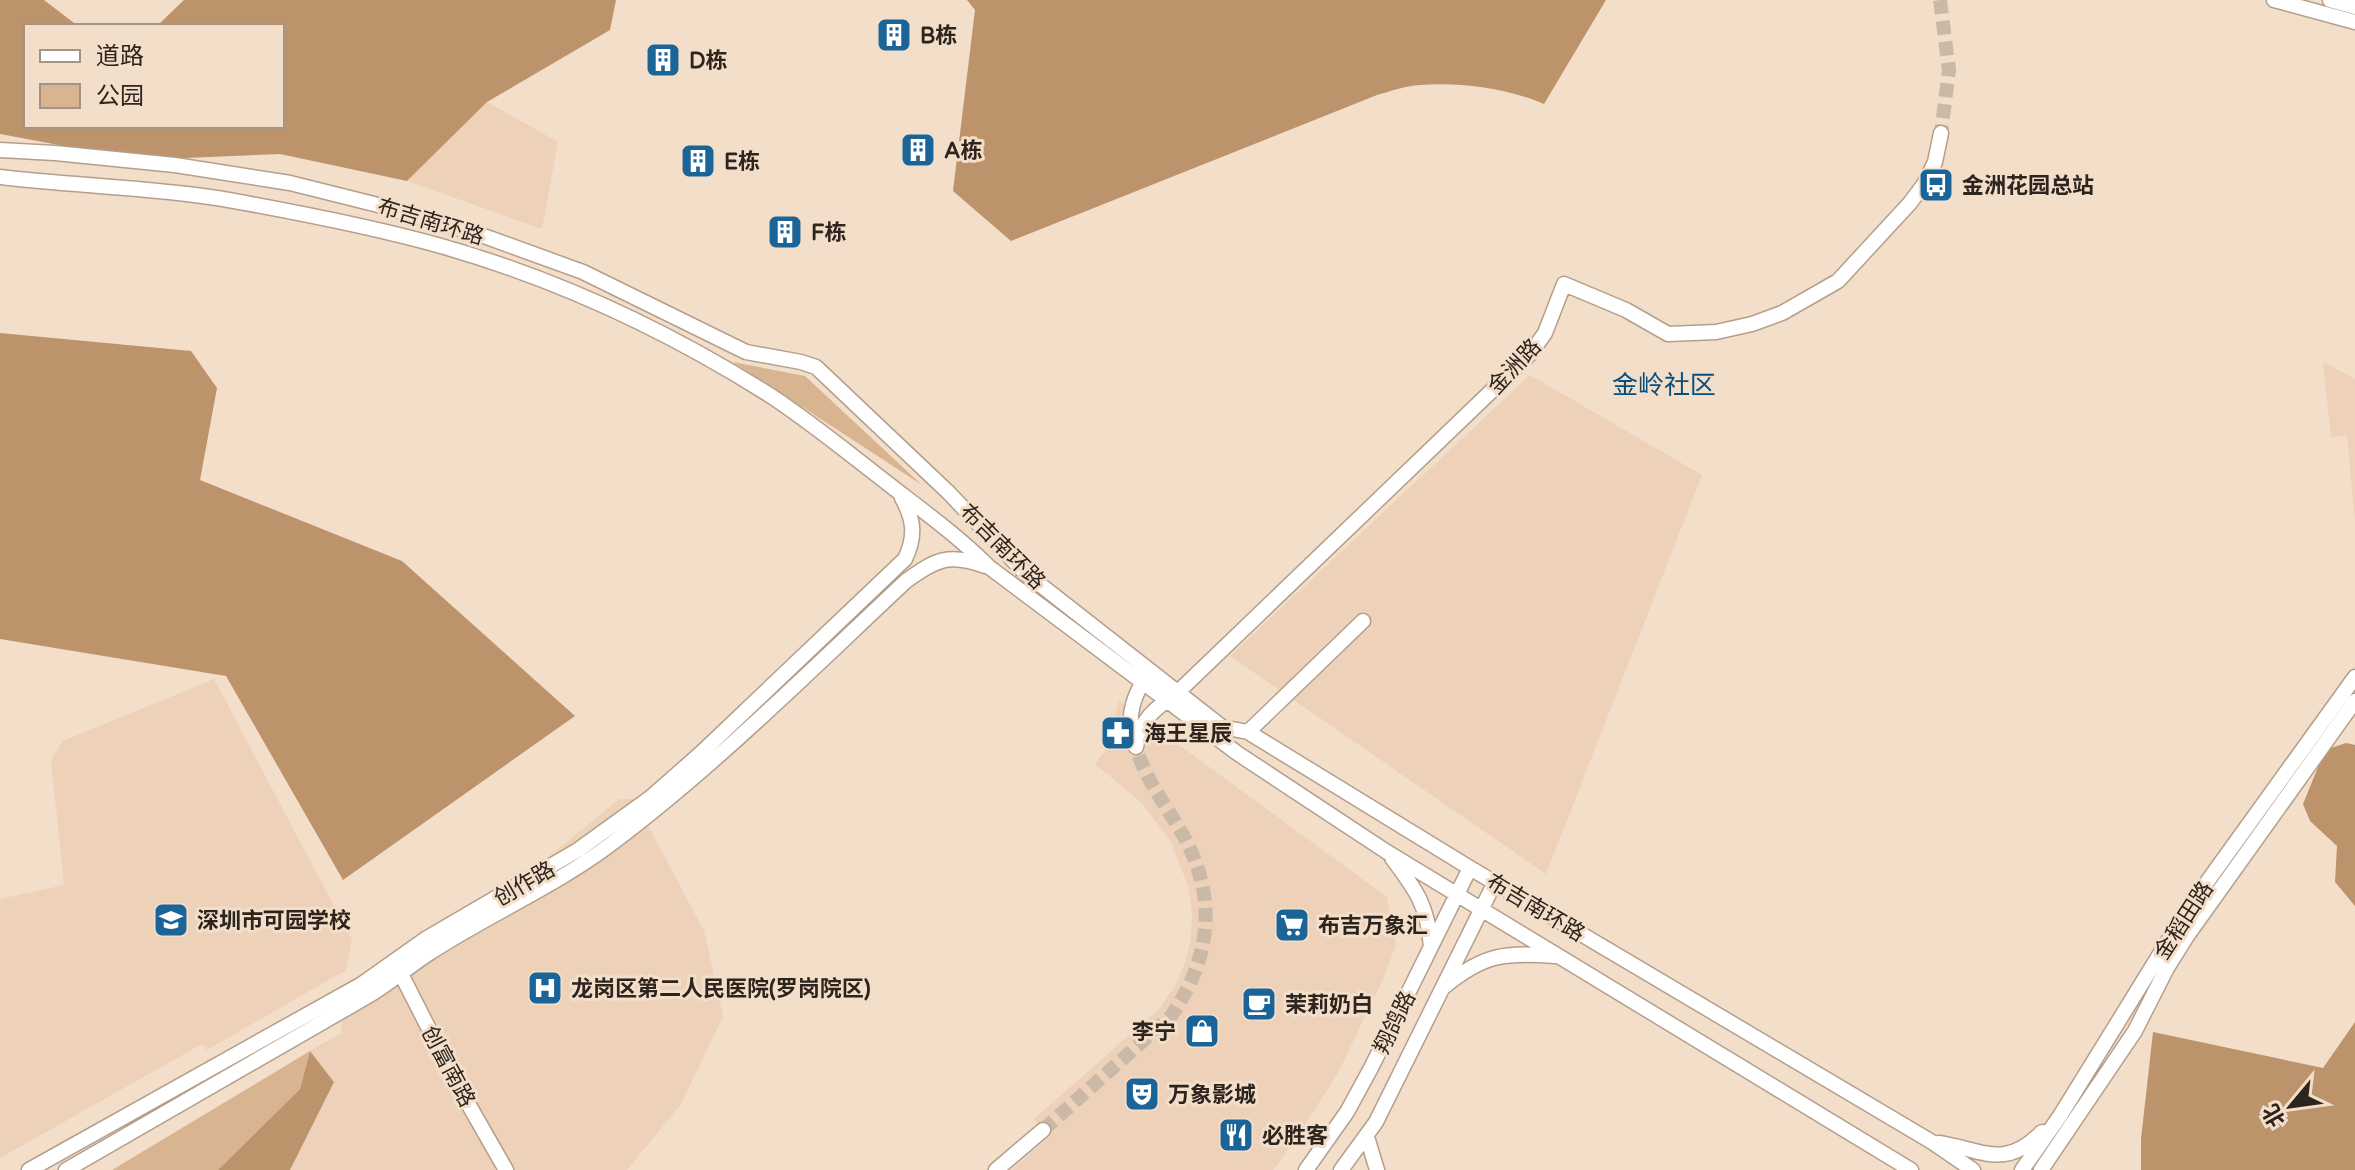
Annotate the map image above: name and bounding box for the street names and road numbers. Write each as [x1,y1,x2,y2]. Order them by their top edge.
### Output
street label: 布吉南环路 [374,193,487,250]
street label: 金洲路 [1483,334,1547,400]
street label: 布吉南环路 [954,499,1050,595]
street label: 创作路 [489,856,560,912]
street label: 布吉南环路 [1482,868,1589,947]
street label: 金稻田路 [2149,877,2219,965]
street label: 翔鸽路 [1369,987,1421,1058]
street label: 创富南路 [416,1022,480,1111]

